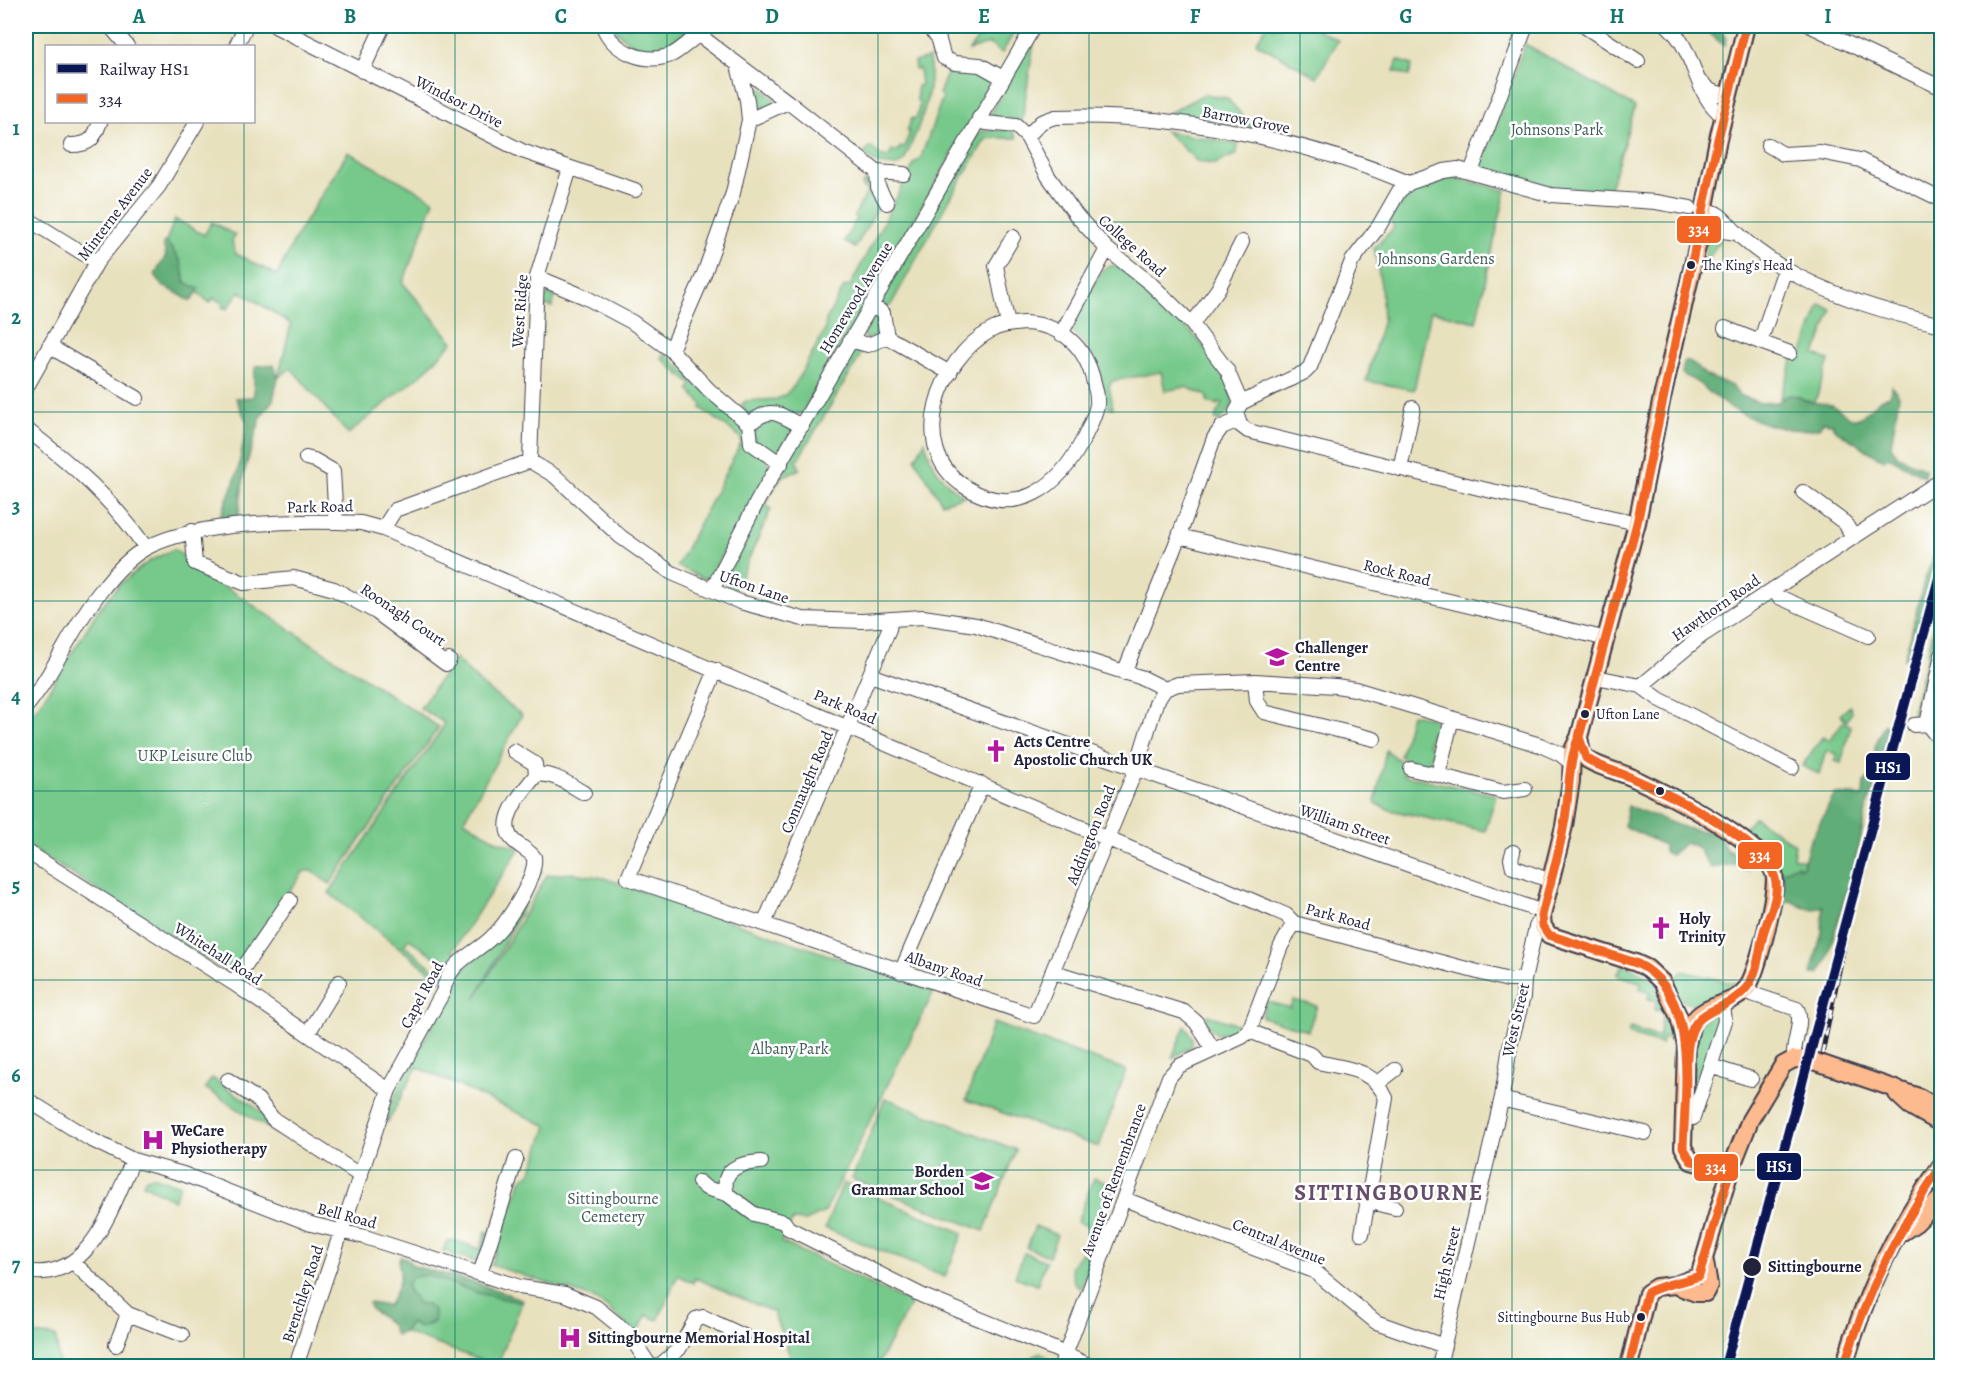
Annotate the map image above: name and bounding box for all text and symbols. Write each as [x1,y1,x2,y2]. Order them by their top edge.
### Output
text: A [132,3,146,30]
text: B [344,3,356,30]
text: C [555,3,567,30]
text: D [765,3,779,30]
text: E [978,3,990,30]
text: F [1190,3,1201,30]
text: G [1399,3,1413,30]
text: H [1610,3,1625,30]
text: I [1824,3,1832,30]
legend [45,45,255,123]
text: Railway HS1 [99,57,189,81]
street label: Windsor Drive [410,70,507,134]
text: 334 [99,87,122,111]
street label: Barrow Grove [1200,101,1292,139]
text: 1 [12,115,20,142]
park label: Johnsons Park [1511,119,1603,141]
street label: Minterne Avenue [73,163,157,265]
street label: College Road [1093,210,1171,283]
line badge: 334 [1676,215,1722,244]
text: 334 [1688,219,1710,241]
street label: Homewood Avenue [814,238,898,358]
park label: Johnsons Gardens [1377,248,1495,270]
place label: The King's Head [1702,256,1794,275]
marker: The King's Head [1685,259,1697,271]
street label: West Ridge [506,273,534,350]
text: 2 [11,304,21,331]
text: 3 [12,493,20,520]
street label: Park Road [287,495,354,519]
street label: Rock Road [1361,554,1433,592]
street label: Ufton Lane [716,565,792,609]
street label: Hawthorn Road [1667,569,1765,647]
street label: Roonagh Court [356,578,450,652]
place label: Challenger Centre [1295,637,1369,677]
school or university icon: Challenger Centre [1264,644,1290,670]
text: 4 [11,683,21,710]
street label: Park Road [810,684,880,730]
place label: Ufton Lane [1596,705,1660,724]
marker: Ufton Lane [1579,708,1591,720]
street label: Connaught Road [775,727,839,837]
place label: Acts Centre Apostolic Church UK [1013,731,1153,771]
church icon: Acts Centre Apostolic Church UK [983,738,1009,764]
park label: UKP Leisure Club [138,745,252,767]
line badge: HS1 [1865,752,1911,781]
text: HS1 [1875,757,1901,779]
street label: Addington Road [1061,781,1121,889]
unlabelled marker [1654,785,1666,797]
street label: William Street [1296,799,1393,851]
line badge: 334 [1737,841,1783,870]
text: 334 [1749,845,1771,867]
text: 5 [12,872,20,899]
street label: Park Road [1303,898,1373,936]
place label: Holy Trinity [1679,908,1726,948]
church icon: Holy Trinity [1648,915,1674,941]
street label: Whitehall Road [169,917,266,991]
street label: Albany Road [901,945,986,993]
street label: Capel Road [395,957,449,1033]
street label: West Street [1497,981,1535,1060]
park label: Albany Park [750,1038,829,1060]
text: 6 [11,1062,21,1089]
street label: Avenue of Remembrance [1076,1100,1152,1261]
place label: WeCare Physiotherapy [170,1120,267,1160]
hospital icon: WeCare Physiotherapy [140,1127,166,1153]
line badge: HS1 [1756,1152,1802,1181]
line badge: 334 [1693,1153,1739,1182]
text: HS1 [1766,1156,1792,1178]
text: 334 [1705,1157,1727,1179]
place label: Borden Grammar School [851,1161,965,1201]
school or university icon: Borden Grammar School [969,1168,995,1194]
district label: SITTINGBOURNE [1294,1178,1484,1208]
park label: Sittingbourne Cemetery [567,1188,659,1228]
street label: Bell Road [315,1197,380,1235]
street label: Central Avenue [1229,1213,1329,1271]
street label: High Street [1428,1224,1466,1302]
street label: Brenchley Road [277,1242,329,1346]
text: 7 [12,1251,21,1278]
marker: Sittingbourne [1741,1256,1763,1278]
place label: Sittingbourne [1768,1256,1862,1278]
place label: Sittingbourne Bus Hub [1498,1308,1630,1327]
marker: Sittingbourne Bus Hub [1635,1311,1647,1323]
hospital icon: Sittingbourne Memorial Hospital [557,1325,583,1351]
place label: Sittingbourne Memorial Hospital [588,1327,810,1349]

